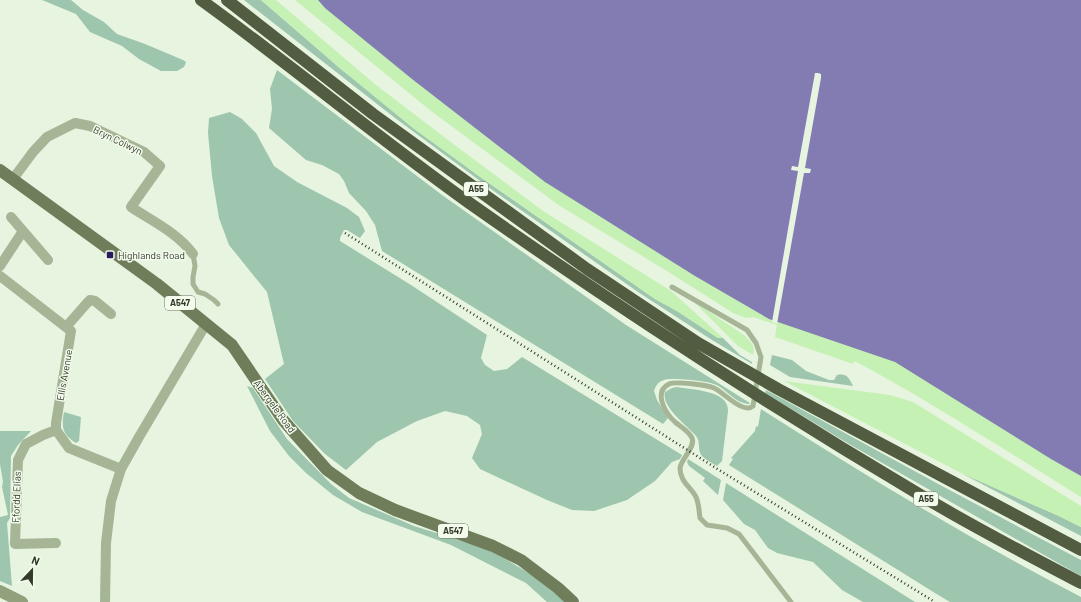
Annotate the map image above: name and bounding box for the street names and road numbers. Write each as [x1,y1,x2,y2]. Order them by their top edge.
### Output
street label: Bryn Colwyn [91,123,145,157]
road number: A55 [464,182,488,196]
road number: A547 [165,296,195,310]
street label: Ellis Avenue [54,348,74,402]
street label: Abergele Road [252,377,298,435]
street label: Ffordd Elias [9,471,23,523]
road number: A55 [914,492,938,506]
road number: A547 [438,524,468,538]

